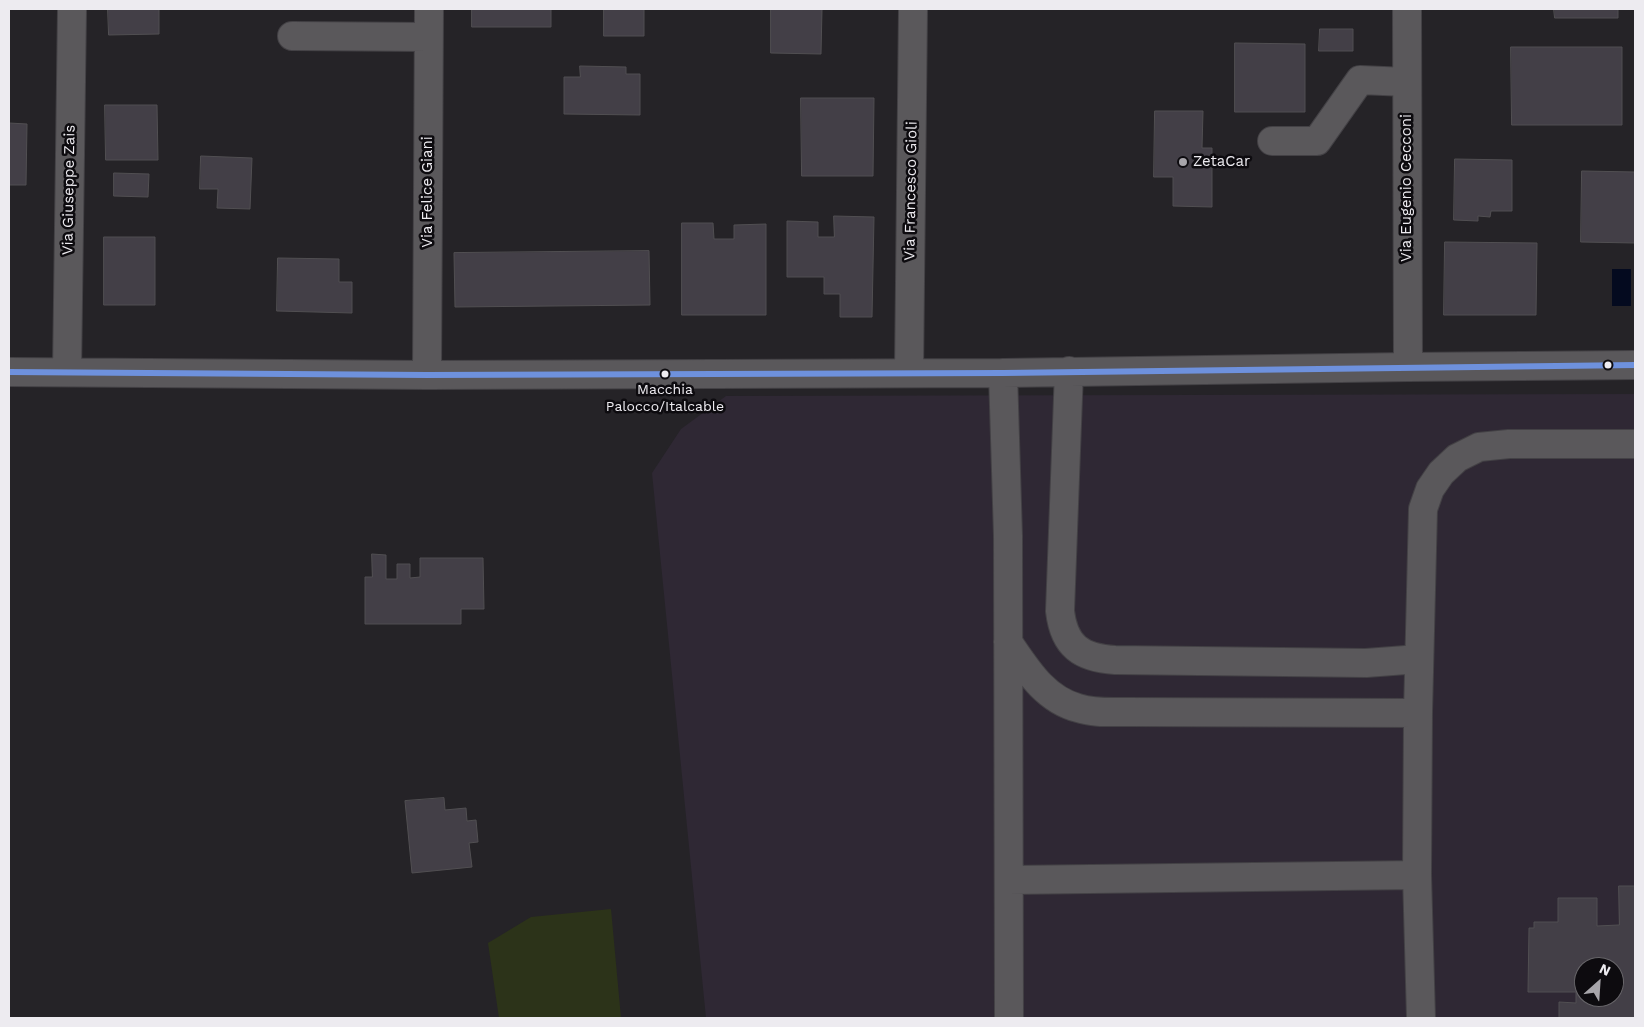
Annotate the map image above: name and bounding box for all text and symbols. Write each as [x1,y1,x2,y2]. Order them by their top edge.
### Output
street label: Via Eugenio Cecconi [1398,114,1416,262]
street label: Via Francesco Gioli [901,121,921,261]
street label: Via Giuseppe Zais [59,125,79,255]
street label: Via Felice Giani [419,136,437,248]
place label: ZetaCar [1193,153,1250,171]
marker: ZetaCar [1177,156,1189,168]
unlabelled marker [1603,360,1613,370]
marker: Macchia Palocco/Italcable [660,369,670,379]
place label: Macchia Palocco/Italcable [606,382,724,414]
north arrow [1574,957,1624,1007]
text: N [1597,960,1613,979]

